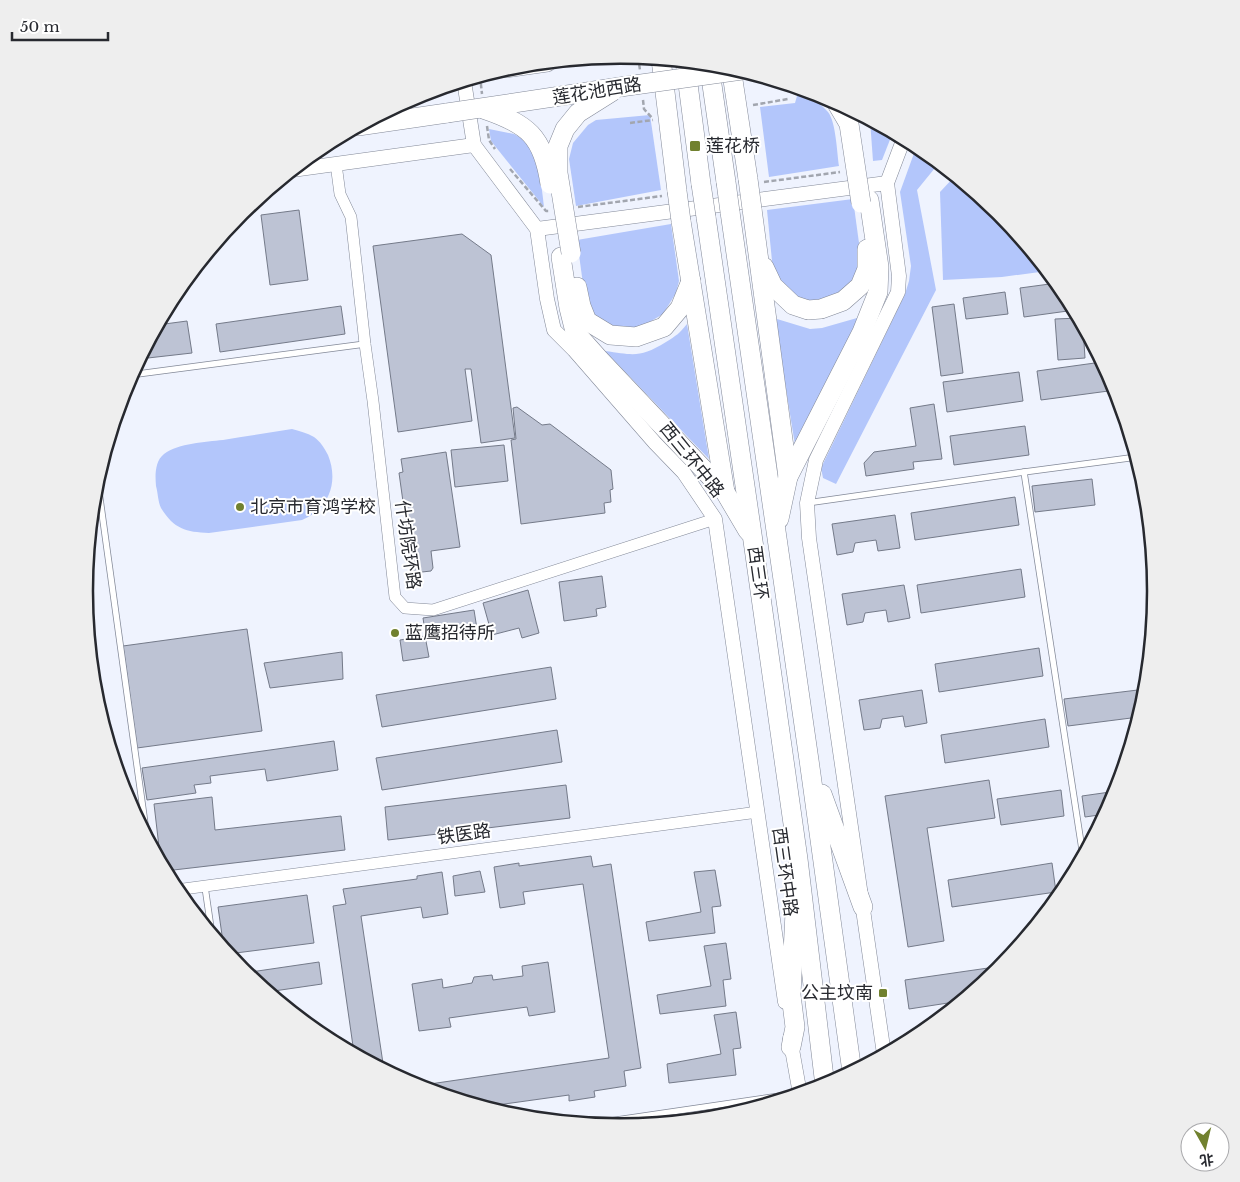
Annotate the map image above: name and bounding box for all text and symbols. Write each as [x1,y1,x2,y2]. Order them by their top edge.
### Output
scale bar [12,10,109,42]
text: 50 m [20,17,60,36]
street label: 莲花池西路 [551,73,643,109]
place label: 莲花桥 [706,135,760,157]
marker: 莲花桥 [688,139,702,153]
street label: 西三环中路 [655,418,729,502]
place label: 北京市育鸿学校 [250,496,376,518]
street label: 什坊院环路 [391,499,425,591]
marker: 北京市育鸿学校 [234,501,246,513]
street label: 西三环 [743,545,773,601]
place label: 蓝鹰招待所 [405,622,495,644]
marker: 蓝鹰招待所 [389,627,401,639]
street label: 铁医路 [436,819,492,849]
street label: 西三环中路 [768,826,802,918]
place label: 公主坟南 [801,982,873,1004]
marker: 公主坟南 [877,987,889,999]
north arrow [1180,1122,1230,1172]
text: 北 [1199,1150,1215,1170]

